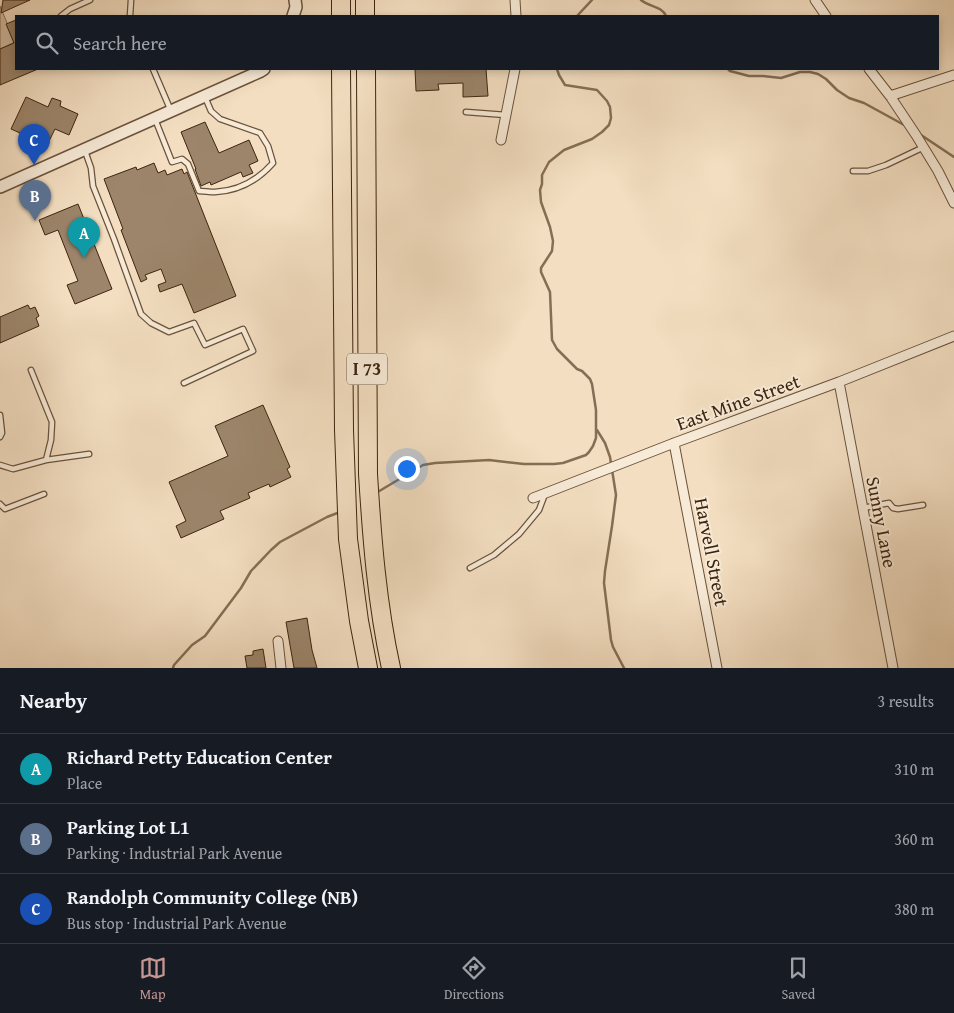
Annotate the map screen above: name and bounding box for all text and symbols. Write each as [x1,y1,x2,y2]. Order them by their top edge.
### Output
search box [15,15,939,70]
icon: search [33,29,61,57]
text: Search here [73,29,167,57]
pin: C [18,124,50,165]
pin: B [19,180,51,221]
pin: A [68,217,100,258]
road number: I 73 [347,354,387,384]
street label: East Mine Street [672,367,804,437]
your location [394,456,420,482]
street label: Sunny Lane [859,474,905,570]
street label: Harvell Street [688,495,736,609]
text: Nearby [20,685,87,716]
text: 3 results [877,689,934,713]
text: Richard Petty Education Center [67,743,332,771]
text: A [31,757,41,781]
text: 310 m [894,757,934,781]
text: Place [67,771,102,795]
text: Parking Lot L1 [67,813,190,841]
text: B [31,827,41,851]
text: 360 m [894,827,934,851]
text: Parking · Industrial Park Avenue [67,841,282,865]
text: Randolph Community College (NB) [67,883,358,911]
text: C [31,897,41,921]
text: 380 m [894,897,934,921]
text: Bus stop · Industrial Park Avenue [67,911,286,935]
tab: Map [139,954,167,1004]
tab: Directions [444,954,504,1004]
tab: Saved [781,954,815,1004]

